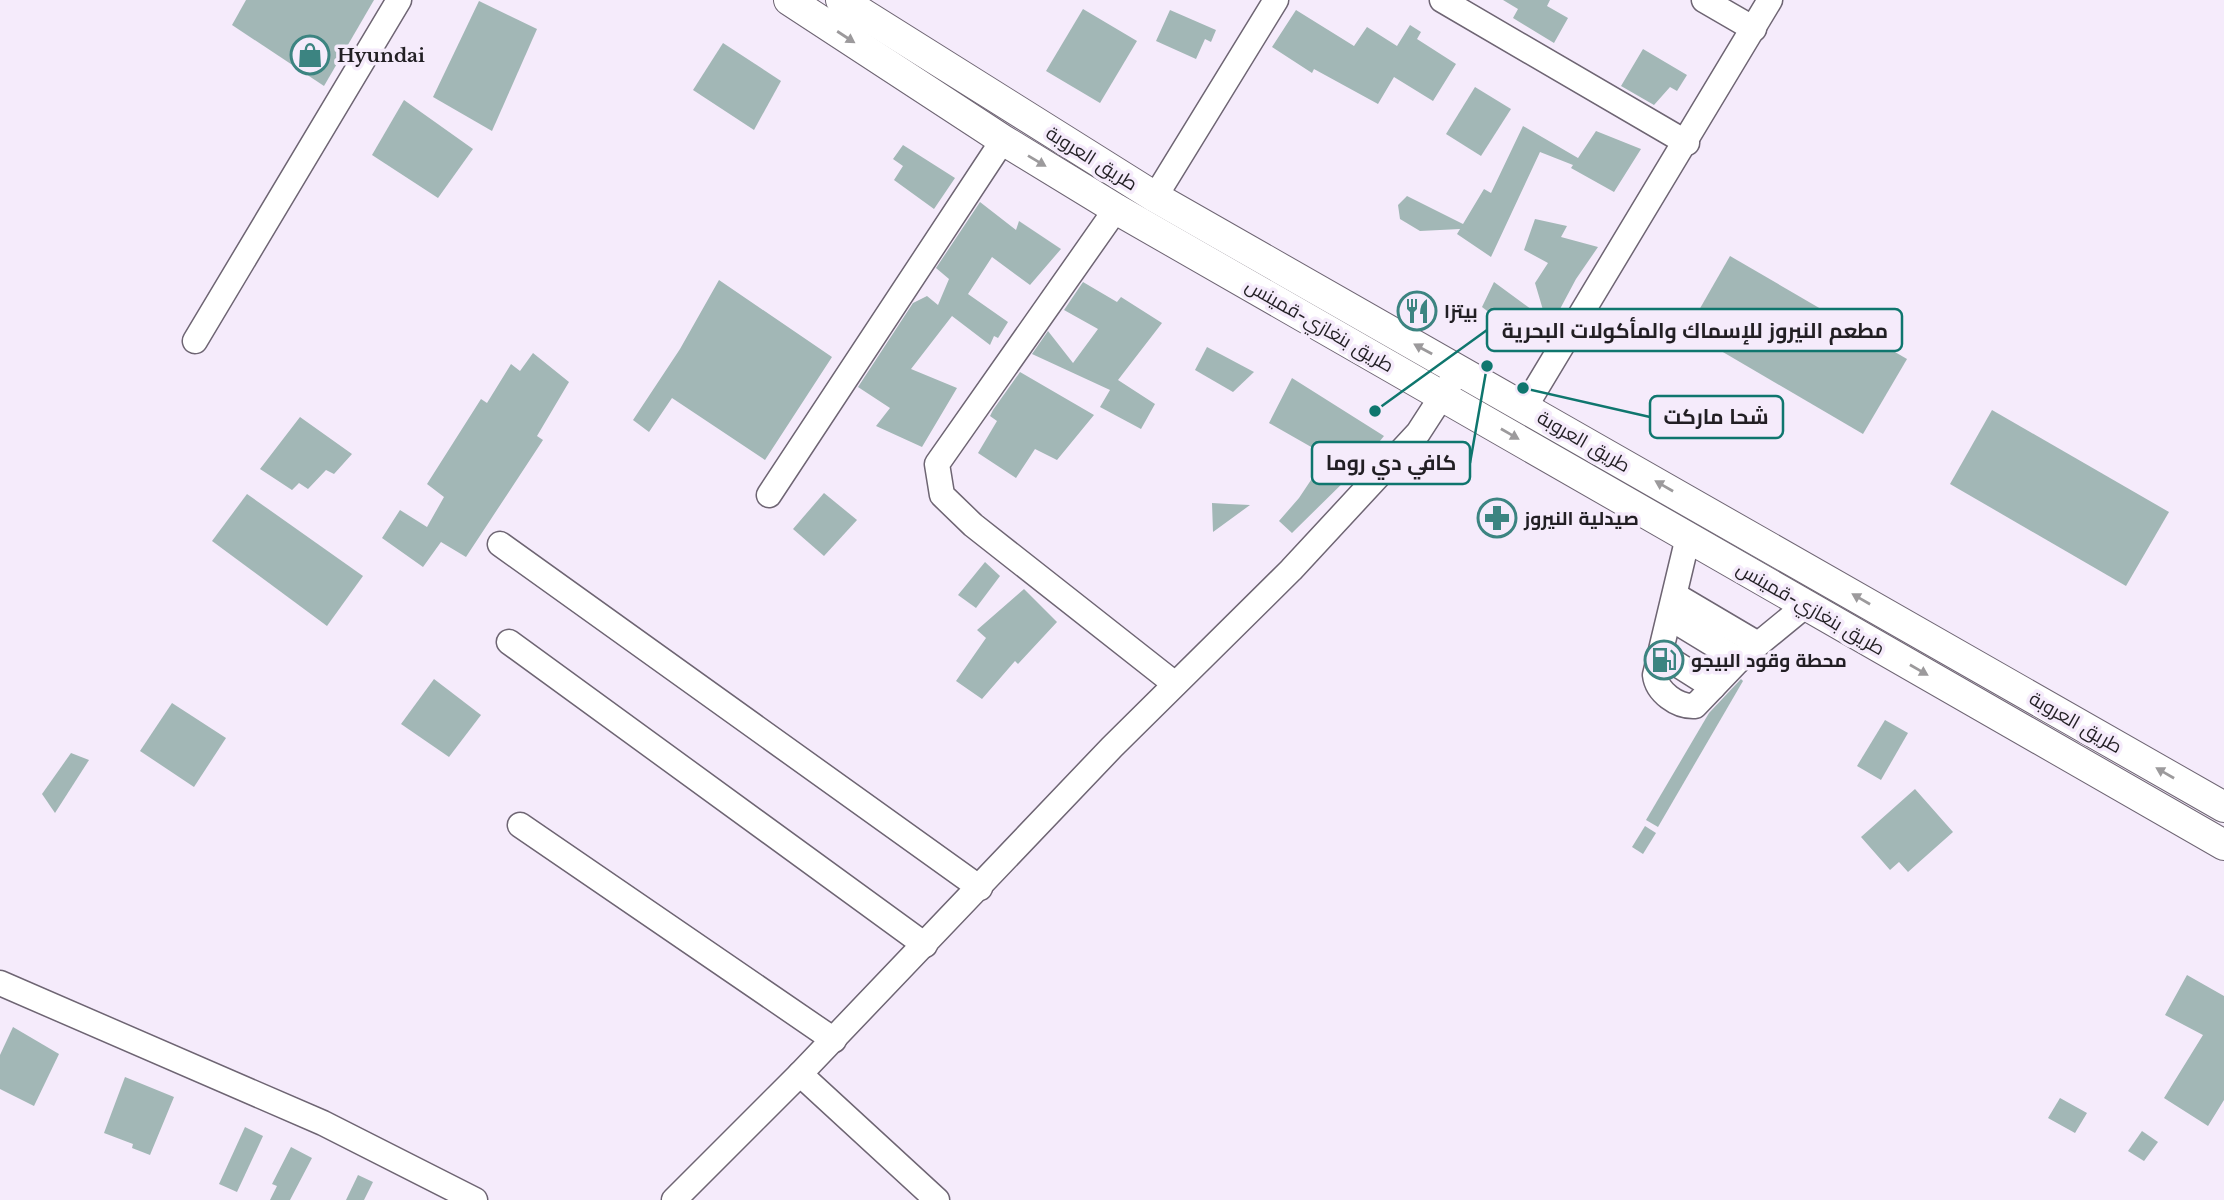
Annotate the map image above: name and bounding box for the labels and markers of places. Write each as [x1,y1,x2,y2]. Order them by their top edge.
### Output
shop icon: Hyundai [289,34,331,76]
place label: Hyundai [337,44,425,67]
restaurant icon: بيتزا [1396,290,1438,332]
place label: بيتزا [1444,300,1478,323]
callout: مطعم النيروز للإسماك والمأكولات البحرية [1487,309,1902,351]
callout: شحا ماركت [1650,396,1783,438]
callout: كافي دي روما [1312,442,1470,484]
pharmacy icon: صيدلية النيروز [1476,497,1518,539]
place label: صيدلية النيروز [1523,507,1639,531]
fuel station icon: محطة وقود البيجو [1643,639,1685,681]
place label: محطة وقود البيجو [1691,649,1847,672]

